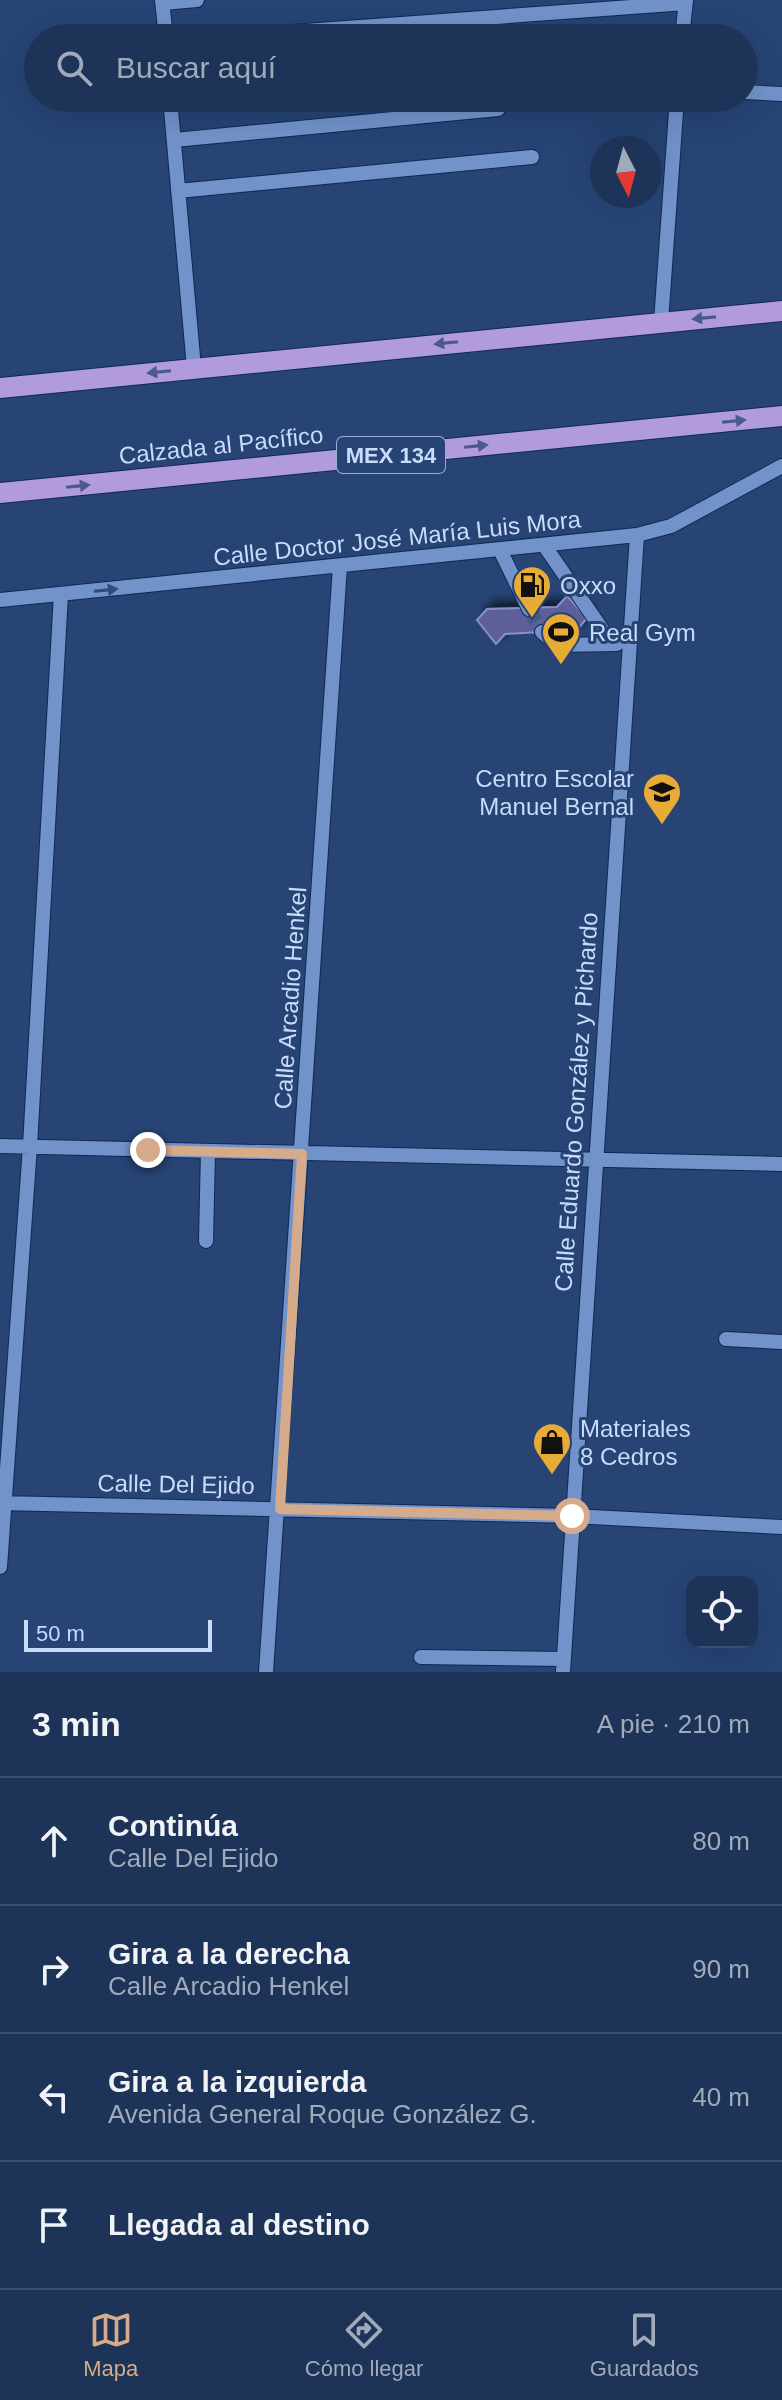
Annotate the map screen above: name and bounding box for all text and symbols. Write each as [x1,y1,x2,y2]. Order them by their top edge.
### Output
search box [24,24,758,112]
icon: search [52,46,96,90]
text: Buscar aquí [116,51,276,84]
north arrow [590,136,662,208]
one-way arrow [691,312,716,325]
one-way arrow [433,337,458,350]
one-way arrow [146,365,171,378]
one-way arrow [722,414,747,427]
street label: Calzada al Pacífico [117,421,325,469]
road number: MEX 134 [337,437,445,473]
one-way arrow [464,440,489,453]
one-way arrow [66,479,91,492]
street label: Calle Doctor José María Luis Mora [212,505,583,571]
fuel station icon: Oxxo [511,564,553,619]
place label: Oxxo [560,572,616,599]
one-way arrow [93,583,118,596]
sports icon: Real Gym [540,611,582,666]
place label: Real Gym [589,619,696,646]
place label: Centro Escolar Manuel Bernal [475,765,634,820]
school or university icon: Centro Escolar Manuel Bernal [641,771,683,826]
street label: Calle Arcadio Henkel [269,886,311,1110]
street label: Calle Eduardo González y Pichardo [549,911,603,1293]
route end [130,1132,166,1168]
place label: Materiales 8 Cedros [580,1415,691,1470]
shop icon: Materiales 8 Cedros [531,1421,573,1476]
street label: Calle Del Ejido [97,1469,255,1499]
route start [554,1498,590,1534]
map controls [686,1576,758,1648]
button: locate [686,1576,758,1648]
scale bar [24,1616,212,1652]
text: 50 m [36,1621,85,1646]
text: 3 min [32,1705,121,1743]
text: A pie · 210 m [597,1709,750,1739]
text: Continúa [108,1809,238,1842]
icon: ahead [32,1819,76,1863]
text: 80 m [692,1826,750,1856]
text: Calle Del Ejido [108,1843,279,1873]
text: Gira a la derecha [108,1937,350,1970]
icon: right [32,1947,76,1991]
text: 90 m [692,1954,750,1984]
text: Calle Arcadio Henkel [108,1971,349,2001]
text: Gira a la izquierda [108,2065,366,2098]
icon: left [32,2075,76,2119]
text: 40 m [692,2082,750,2112]
text: Avenida General Roque González G. [108,2099,537,2129]
icon: arrive [32,2203,76,2247]
text: Llegada al destino [108,2208,370,2241]
tab: Mapa [83,2308,138,2382]
tab: Cómo llegar [305,2308,423,2382]
tab: Guardados [590,2308,699,2382]

